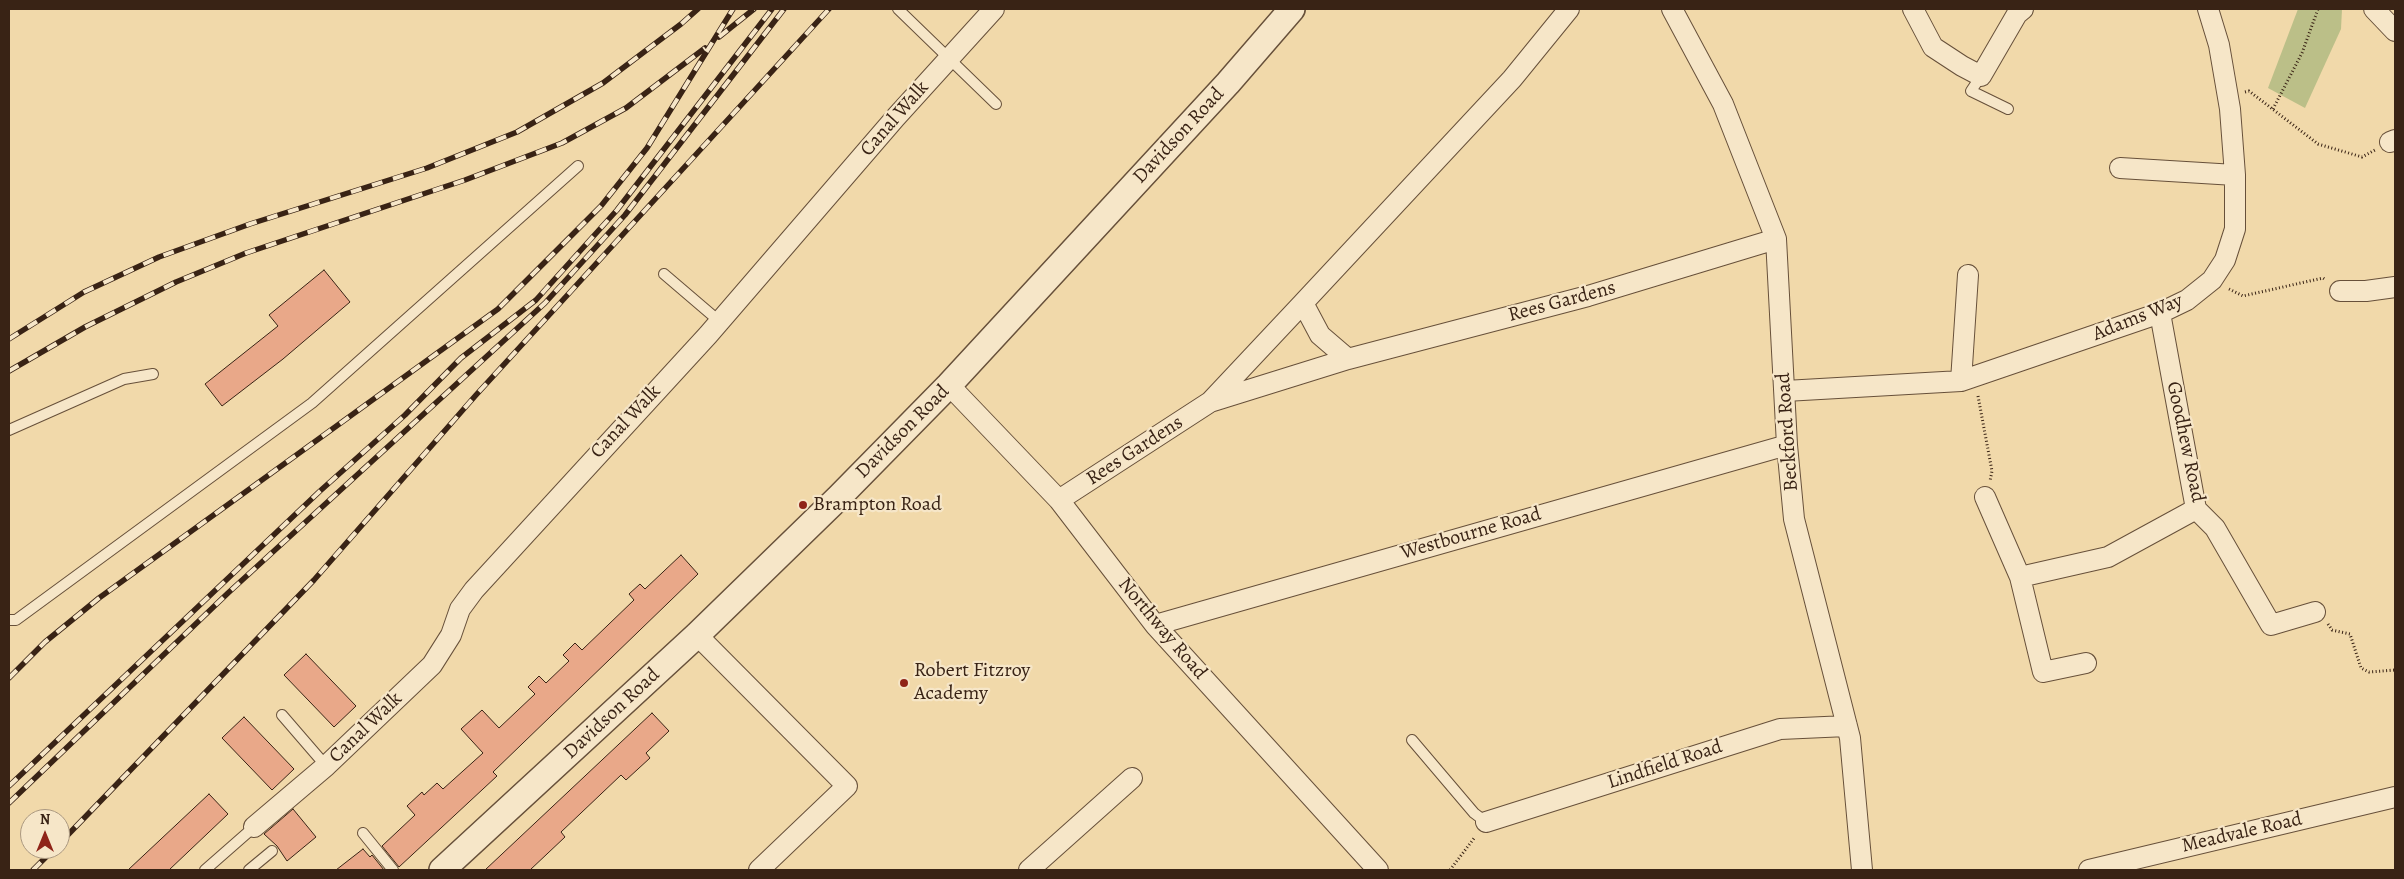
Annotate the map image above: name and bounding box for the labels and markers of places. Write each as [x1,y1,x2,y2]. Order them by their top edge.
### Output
place label: Brampton Road [813,493,942,517]
marker: Brampton Road [797,499,809,511]
place label: Robert Fitzroy Academy [914,659,1030,706]
marker: Robert Fitzroy Academy [898,677,910,689]

